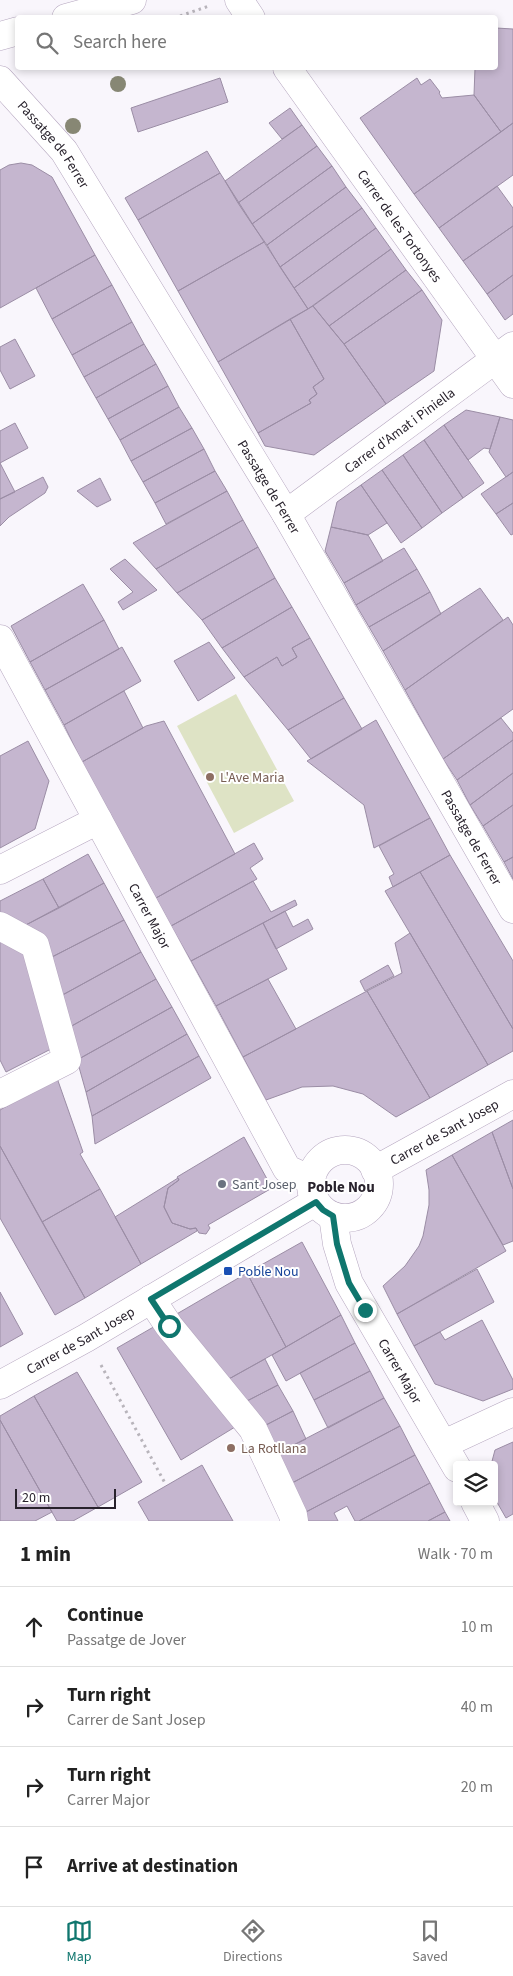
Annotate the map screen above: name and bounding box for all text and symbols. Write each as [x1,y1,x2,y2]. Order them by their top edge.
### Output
search box [15,15,498,70]
icon: search [33,29,61,57]
text: Search here [73,29,167,56]
street label: Passatge de Ferrer [12,97,94,193]
street label: Carrer de les Tortonyes [352,166,446,287]
street label: Carrer d'Amat i Piniella [340,383,459,479]
street label: Passatge de Ferrer [232,436,305,538]
place label: L'Ave Maria [220,768,285,788]
marker: L'Ave Maria [204,771,216,783]
street label: Passatge de Ferrer [436,787,506,889]
street label: Carrer Major [123,880,175,953]
street label: Carrer de Sant Josep [387,1095,503,1171]
place label: Sant Josep [232,1175,297,1195]
district label: Poble Nou [307,1177,375,1198]
marker: Sant Josep [216,1178,228,1190]
place label: Poble Nou [238,1262,299,1282]
marker: Poble Nou [222,1265,234,1277]
route end [354,1299,377,1322]
street label: Carrer de Sant Josep [23,1302,139,1380]
route start [158,1315,181,1338]
street label: Carrer Major [373,1335,426,1408]
place label: La Rotllana [241,1439,306,1459]
marker: La Rotllana [225,1442,237,1454]
map controls [453,1461,498,1506]
button: layers [453,1461,498,1506]
scale bar [15,1486,116,1509]
text: 20 m [22,1488,50,1508]
text: 1 min [20,1539,71,1569]
text: Walk · 70 m [418,1543,493,1565]
text: Continue [67,1602,144,1629]
icon: ahead [20,1613,48,1641]
text: 10 m [461,1616,493,1638]
text: Passatge de Jover [67,1629,186,1651]
text: Turn right [67,1682,151,1709]
icon: right [20,1693,48,1721]
text: 40 m [461,1696,493,1718]
text: Carrer de Sant Josep [67,1709,206,1731]
text: Turn right [67,1762,151,1789]
icon: right [20,1773,48,1801]
text: 20 m [461,1776,493,1798]
text: Carrer Major [67,1789,150,1811]
icon: arrive [20,1853,48,1881]
text: Arrive at destination [67,1853,238,1880]
tab: Map [65,1917,93,1967]
tab: Directions [223,1917,282,1967]
tab: Saved [412,1917,448,1967]

